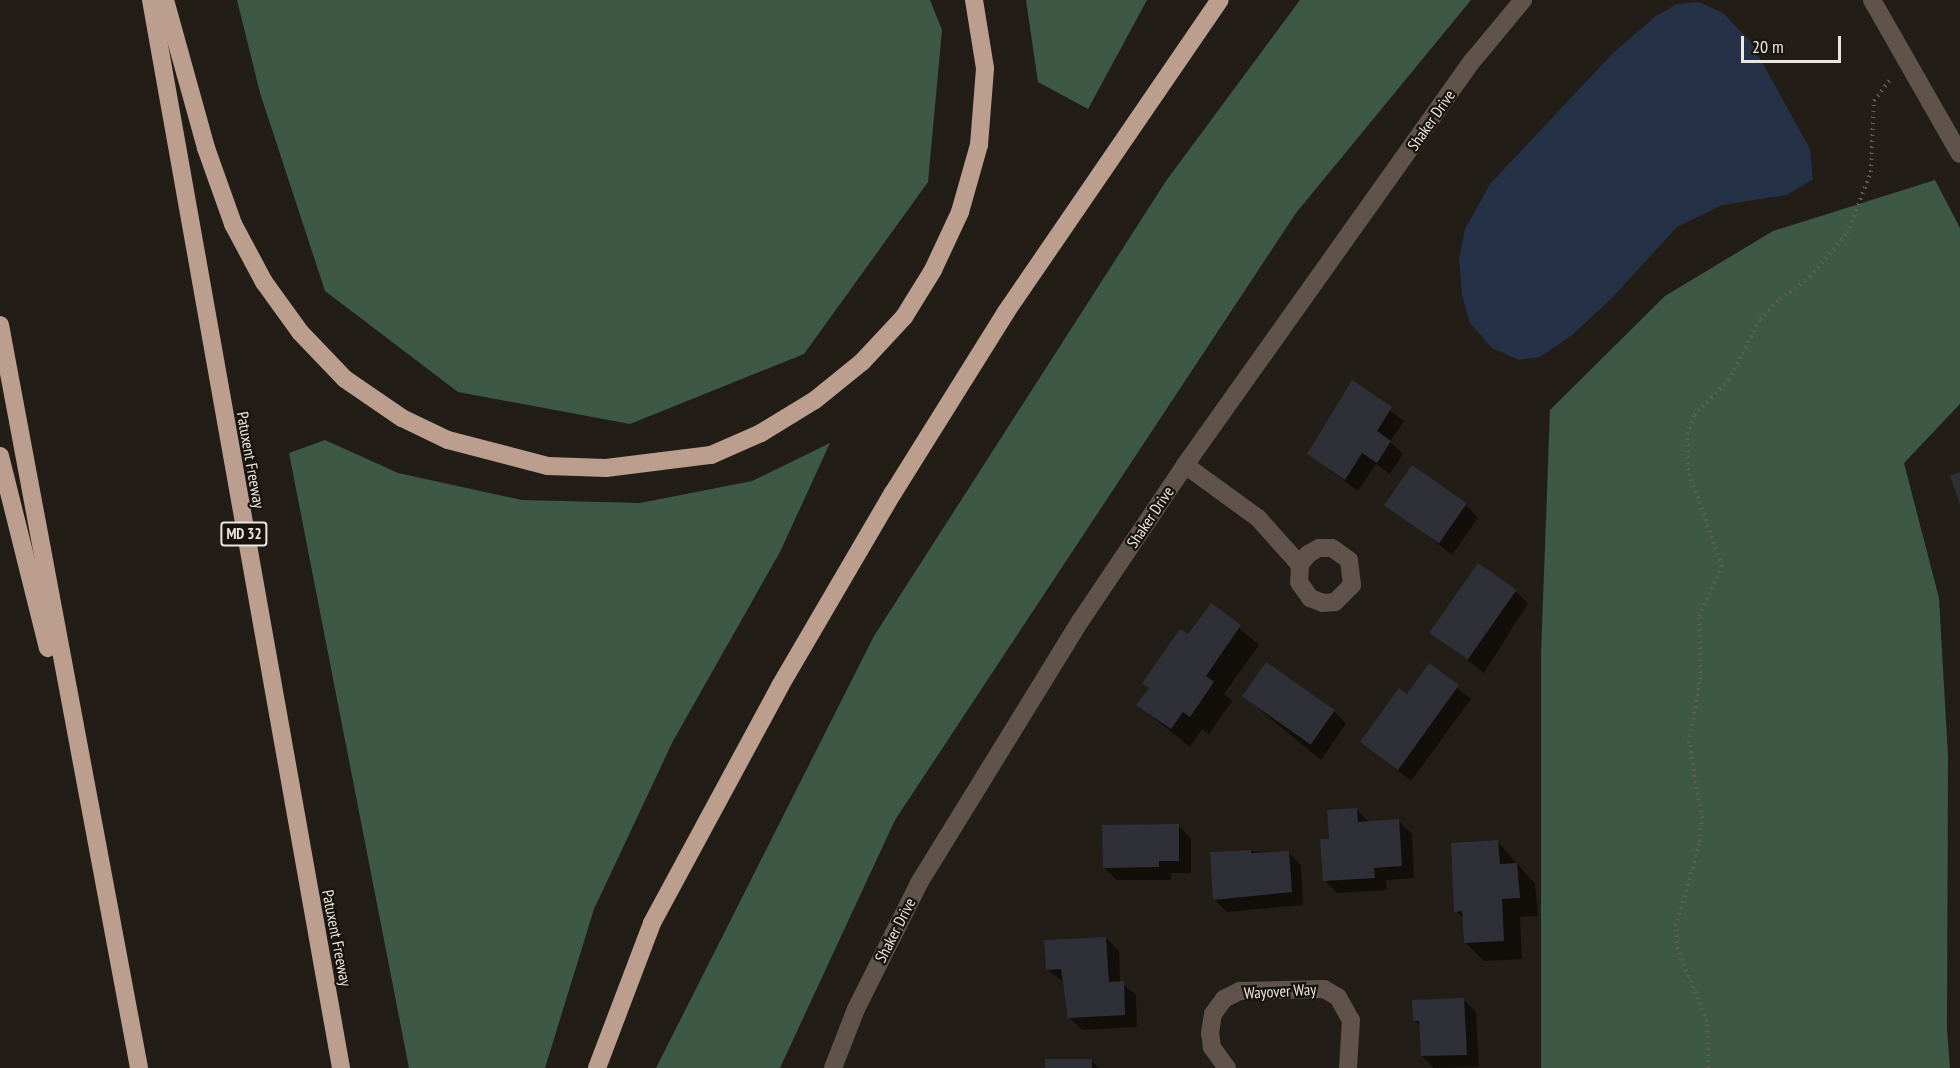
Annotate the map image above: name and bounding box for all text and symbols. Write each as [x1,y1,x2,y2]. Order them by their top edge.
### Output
scale bar [1744,24,1844,62]
text: 20 m [1752,35,1784,58]
street label: Shaker Drive [1403,86,1459,154]
street label: Patuxent Freeway [233,410,269,510]
street label: Shaker Drive [1123,483,1177,551]
road number: MD 32 [220,522,268,546]
street label: Patuxent Freeway [318,888,356,988]
street label: Shaker Drive [871,895,919,965]
street label: Wayover Way [1243,980,1317,1002]

